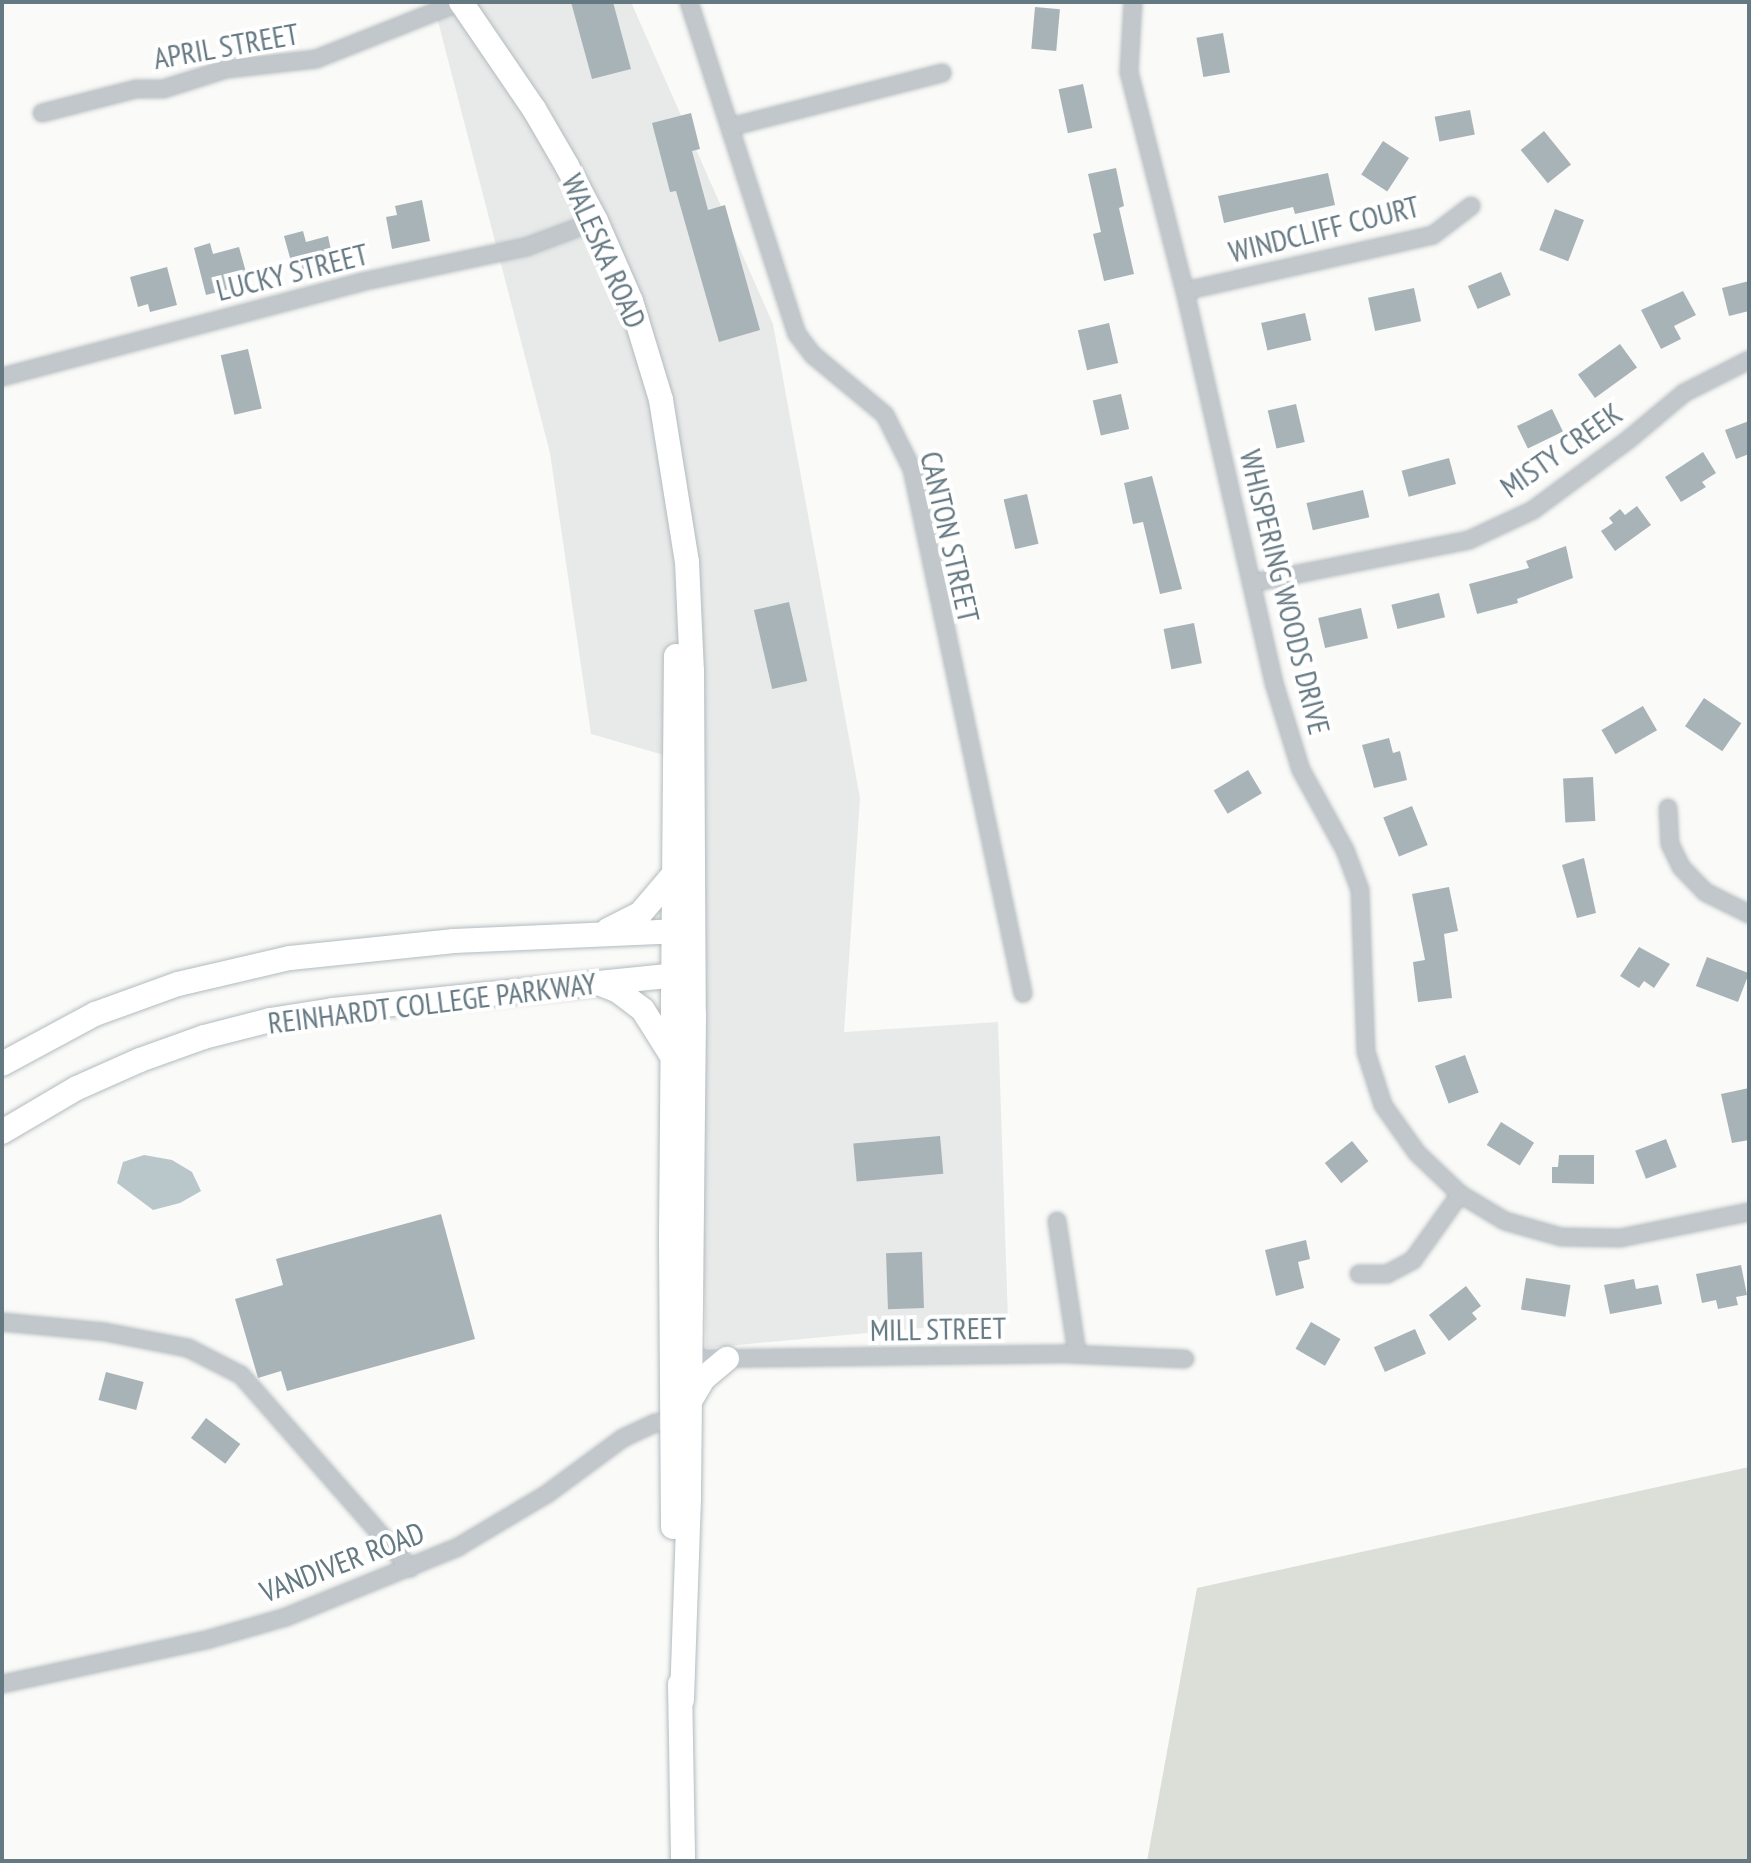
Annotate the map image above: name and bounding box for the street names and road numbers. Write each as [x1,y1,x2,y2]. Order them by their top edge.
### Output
street label: APRIL STREET [150,15,302,77]
street label: WALESKA ROAD [554,168,654,334]
street label: WINDCLIFF COURT [1225,188,1423,270]
street label: LUCKY STREET [212,236,372,308]
street label: MISTY CREEK [1493,395,1629,505]
street label: WHISPERING WOODS DRIVE [1232,446,1338,738]
street label: CANTON STREET [913,448,987,626]
street label: REINHARDT COLLEGE PARKWAY [265,965,599,1041]
street label: MILL STREET [869,1310,1007,1348]
street label: VANDIVER ROAD [255,1514,429,1610]

